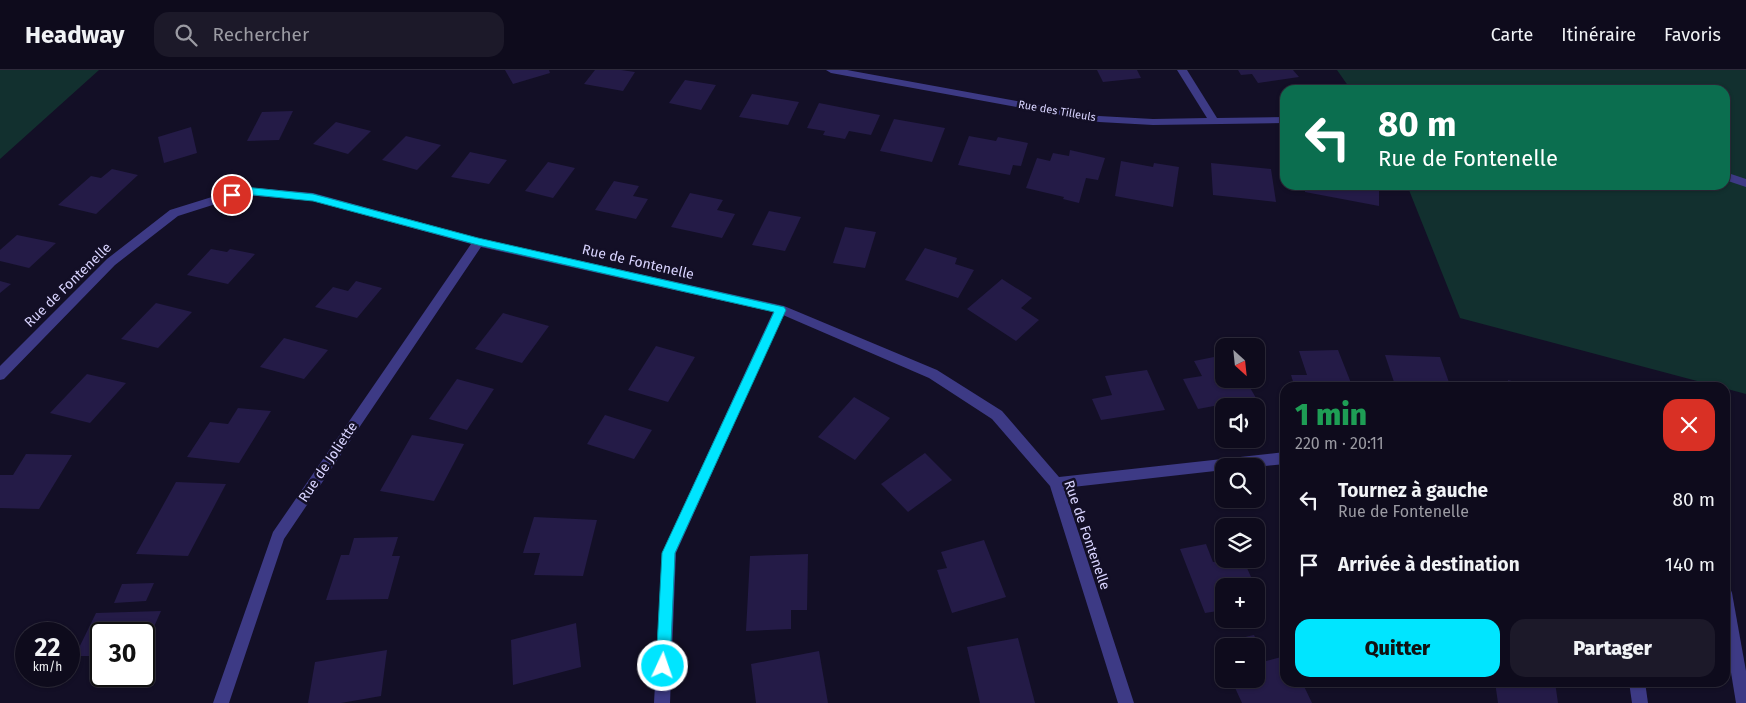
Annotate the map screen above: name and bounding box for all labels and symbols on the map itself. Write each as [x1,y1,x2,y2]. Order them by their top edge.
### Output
street label: Rue des Tilleuls [1017,98,1097,124]
pin [211,174,253,216]
street label: Rue de Fontenelle [21,239,115,331]
street label: Rue de Fontenelle [580,241,696,283]
north arrow [1215,338,1265,388]
street label: Rue de Joliette [295,419,361,505]
street label: Rue de Fontenelle [1060,478,1114,592]
speed limit sign: 30 [90,622,155,687]
position arrow [636,639,688,691]

